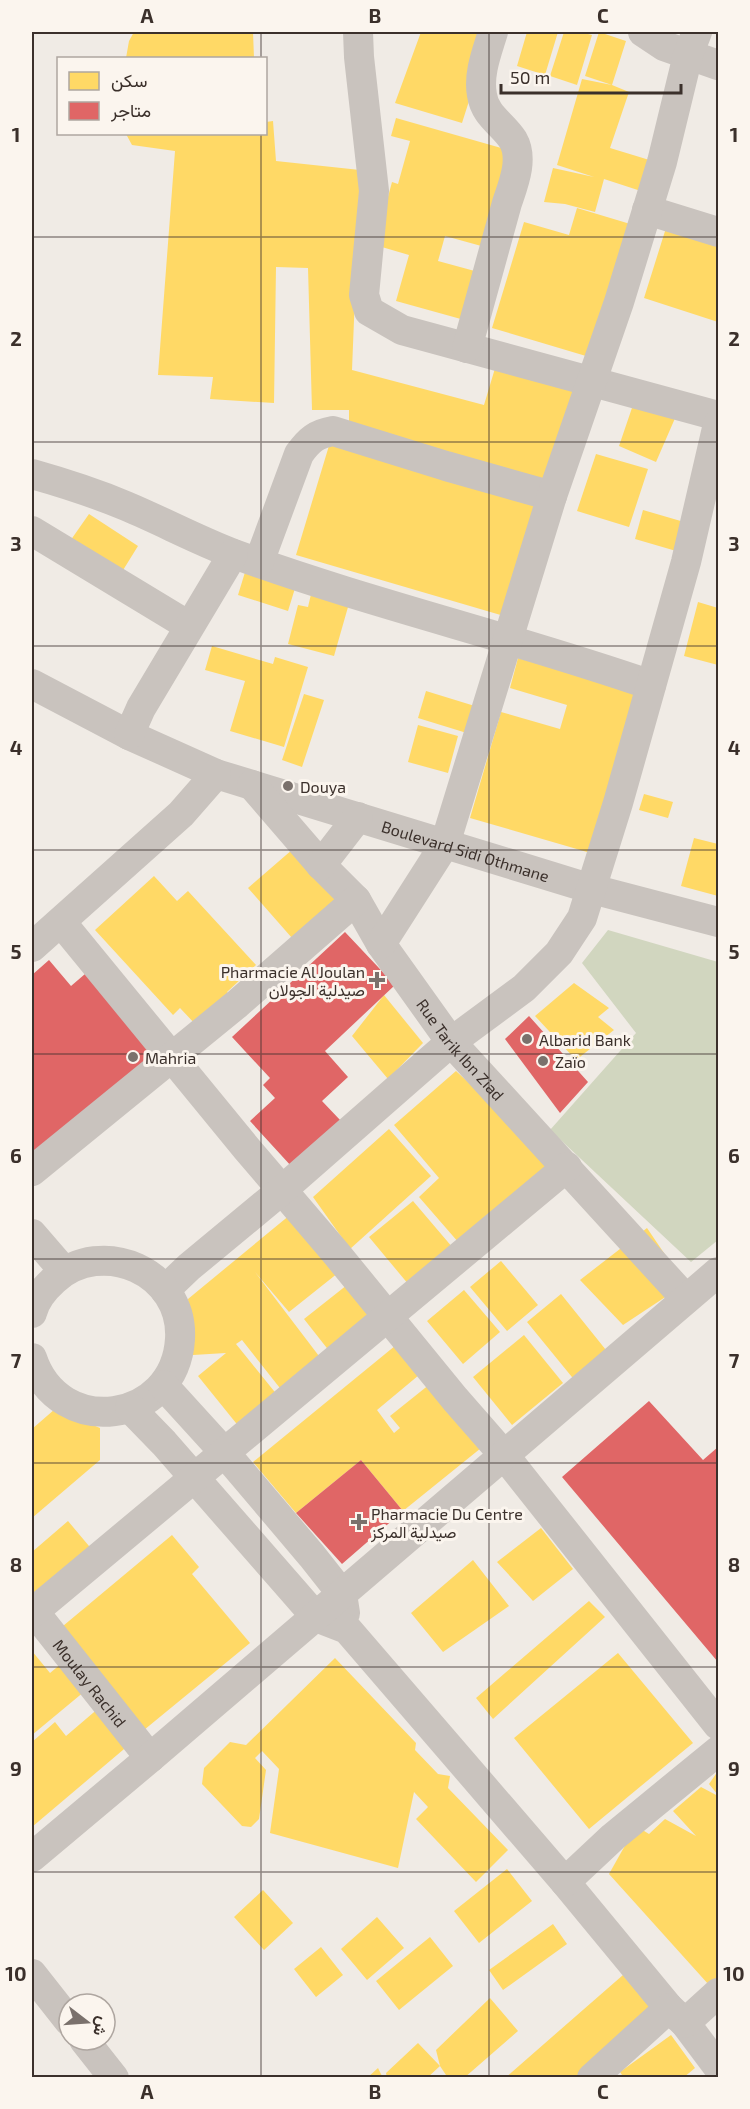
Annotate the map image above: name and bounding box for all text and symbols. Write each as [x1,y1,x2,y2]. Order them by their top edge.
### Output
text: A [140,3,154,27]
text: B [369,3,381,27]
text: C [597,3,609,27]
legend [57,57,267,135]
scale bar [501,57,681,95]
text: 50 m [510,66,550,88]
text: سكن [111,69,147,92]
text: متاجر [110,99,151,122]
text: 1 [12,122,20,146]
text: 1 [730,122,738,146]
text: 2 [10,326,22,350]
text: 2 [728,326,740,350]
text: 3 [10,531,22,555]
text: 3 [728,531,740,555]
text: 4 [10,735,23,759]
text: 4 [728,735,741,759]
place label: Douya [300,777,346,796]
marker: Douya [281,779,295,793]
street label: Boulevard Sidi Othmane [380,816,552,885]
text: 5 [10,939,22,963]
text: 5 [728,939,740,963]
place label: Pharmacie Al Joulan صيدلية الجولان [221,962,365,1001]
marker: Pharmacie Al Joulan صيدلية الجولان [370,973,384,987]
street label: Rue Tarik Ibn Ziad [413,995,509,1104]
place label: Albarid Bank [539,1030,631,1049]
marker: Albarid Bank [520,1032,534,1046]
place label: Mahria [145,1048,196,1067]
marker: Mahria [126,1050,140,1064]
place label: Zaïo [555,1052,586,1071]
marker: Zaïo [536,1054,550,1068]
text: 6 [10,1143,22,1167]
text: 6 [728,1143,740,1167]
text: 7 [11,1348,22,1372]
text: 7 [729,1348,740,1372]
place label: Pharmacie Du Centre صيدلية المركز [370,1504,523,1543]
marker: Pharmacie Du Centre صيدلية المركز [352,1515,366,1529]
text: 8 [10,1552,22,1576]
text: 8 [728,1552,740,1576]
street label: Moulay Rachid [50,1635,131,1730]
text: 9 [10,1756,22,1780]
text: 9 [728,1756,740,1780]
text: 10 [5,1961,27,1985]
text: 10 [723,1961,745,1985]
north arrow [57,1992,117,2052]
text: ش [89,2014,114,2039]
text: A [140,2079,154,2103]
text: B [369,2079,381,2103]
text: C [597,2079,609,2103]

